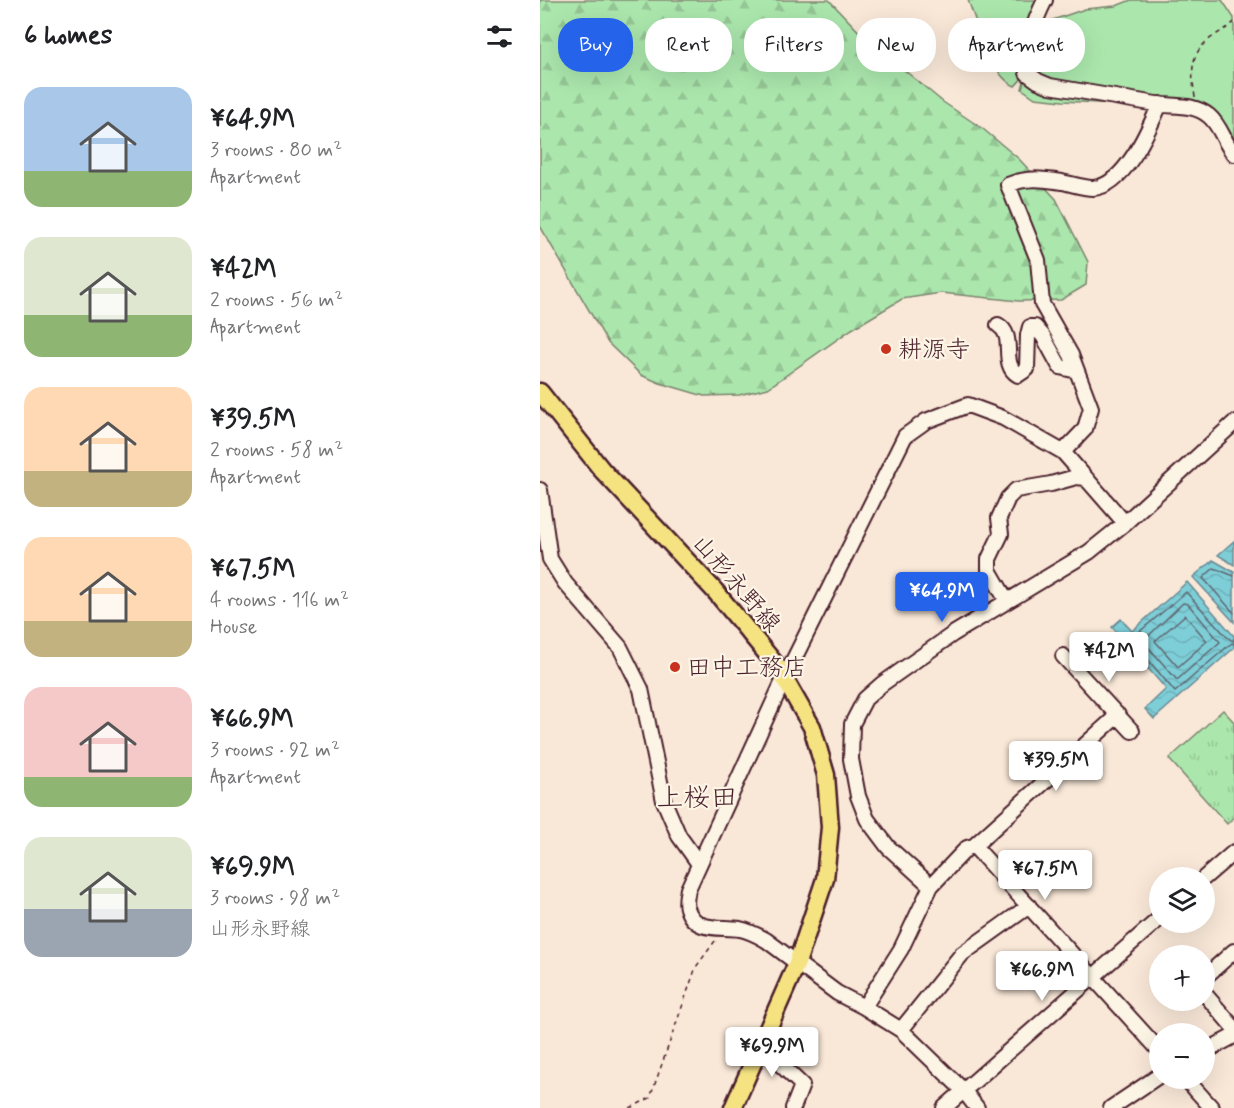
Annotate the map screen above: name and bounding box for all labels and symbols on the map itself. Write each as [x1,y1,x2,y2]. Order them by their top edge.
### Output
place label: 耕源寺 [898,335,970,366]
marker: 耕源寺 [879,342,893,356]
street label: 山形永野線 [685,529,787,639]
pin: ¥64.9M [893,572,991,623]
pin: ¥42M [1073,632,1145,683]
place label: 田中工務店 [687,653,807,684]
marker: 田中工務店 [668,660,682,674]
pin: ¥39.5M [1007,741,1105,792]
district label: 上桜田 [657,781,738,816]
pin: ¥67.5M [996,850,1094,901]
pin: ¥66.9M [993,951,1091,1002]
pin: ¥69.9M [723,1027,821,1078]

